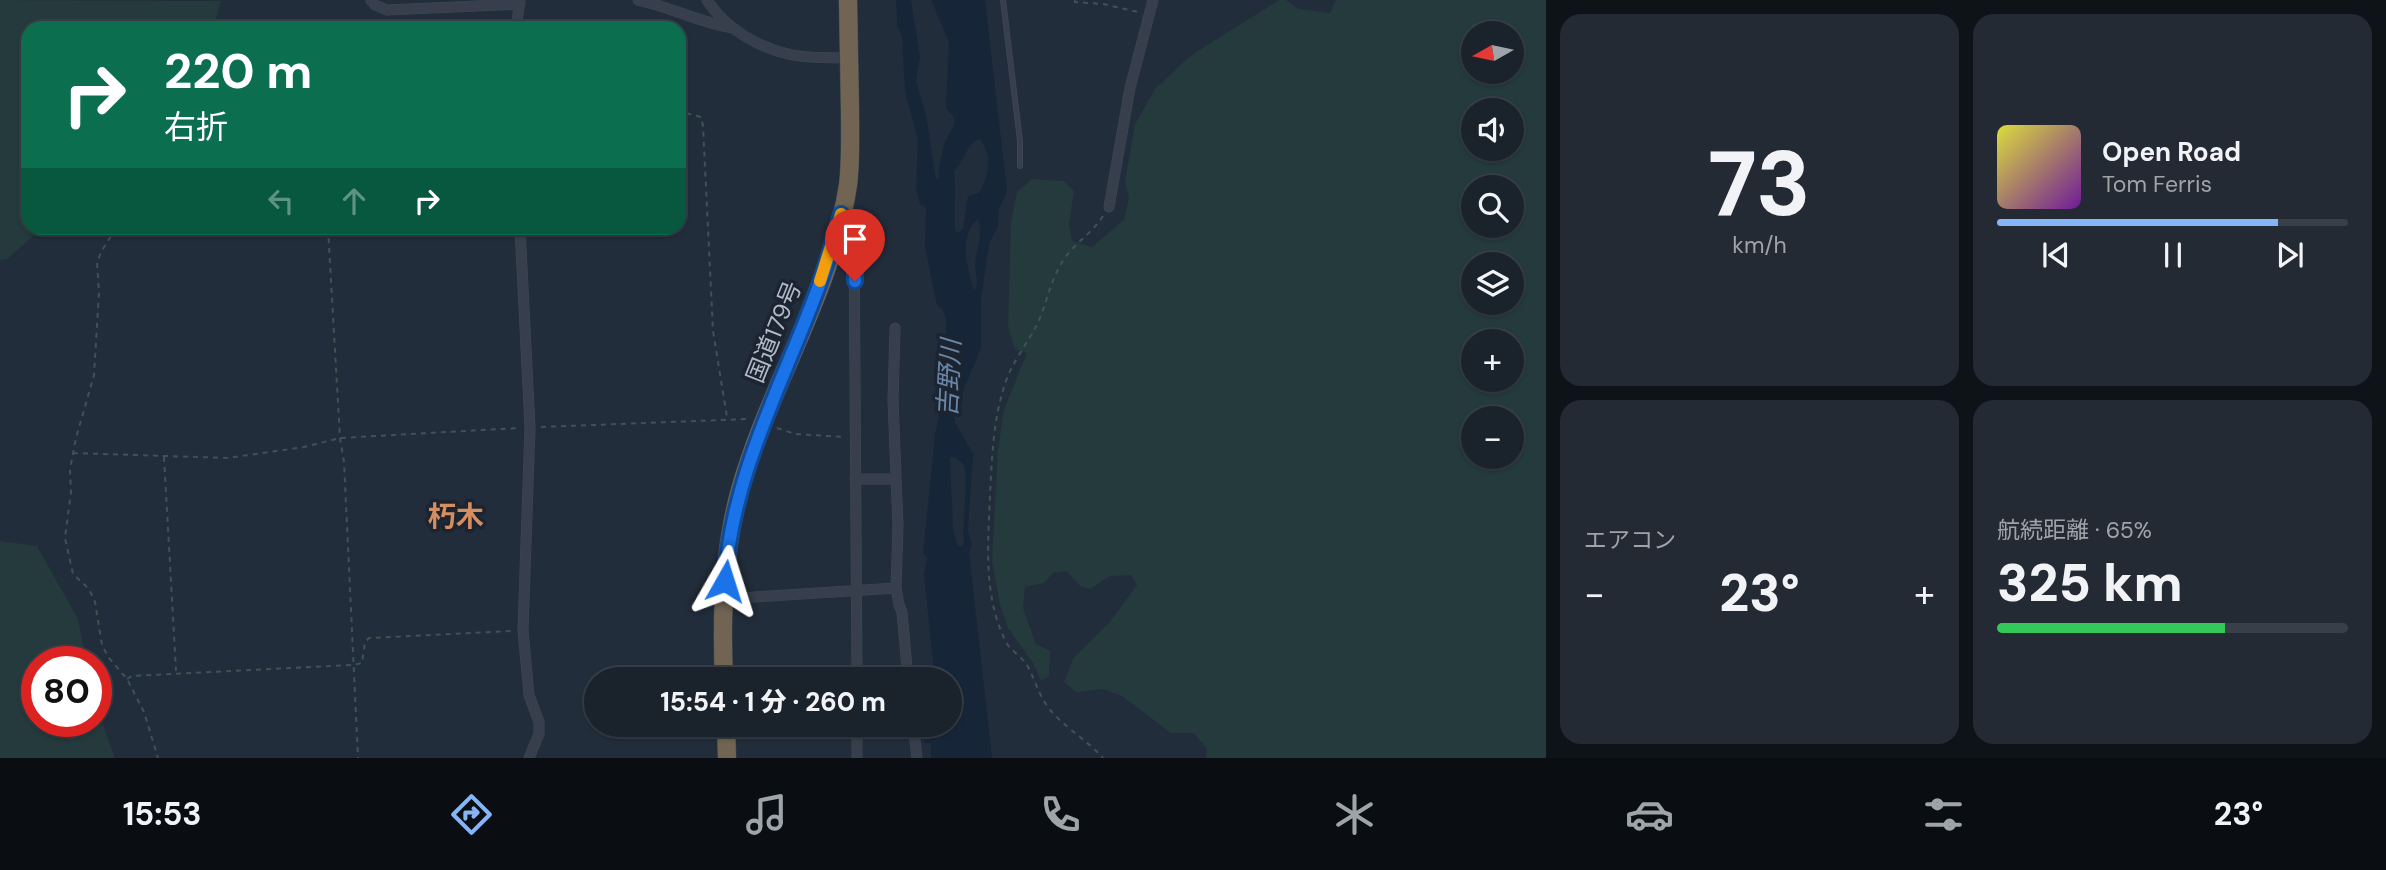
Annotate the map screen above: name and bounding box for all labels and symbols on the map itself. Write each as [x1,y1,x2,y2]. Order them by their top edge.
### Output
north arrow [1461,21,1524,84]
pin [825,209,885,281]
street label: 国道179号 [739,277,808,387]
water label: 吉野川 [930,335,968,418]
district label: 朽木 [428,498,484,535]
position arrow [688,544,762,618]
speed limit sign: 80 [21,646,112,737]

